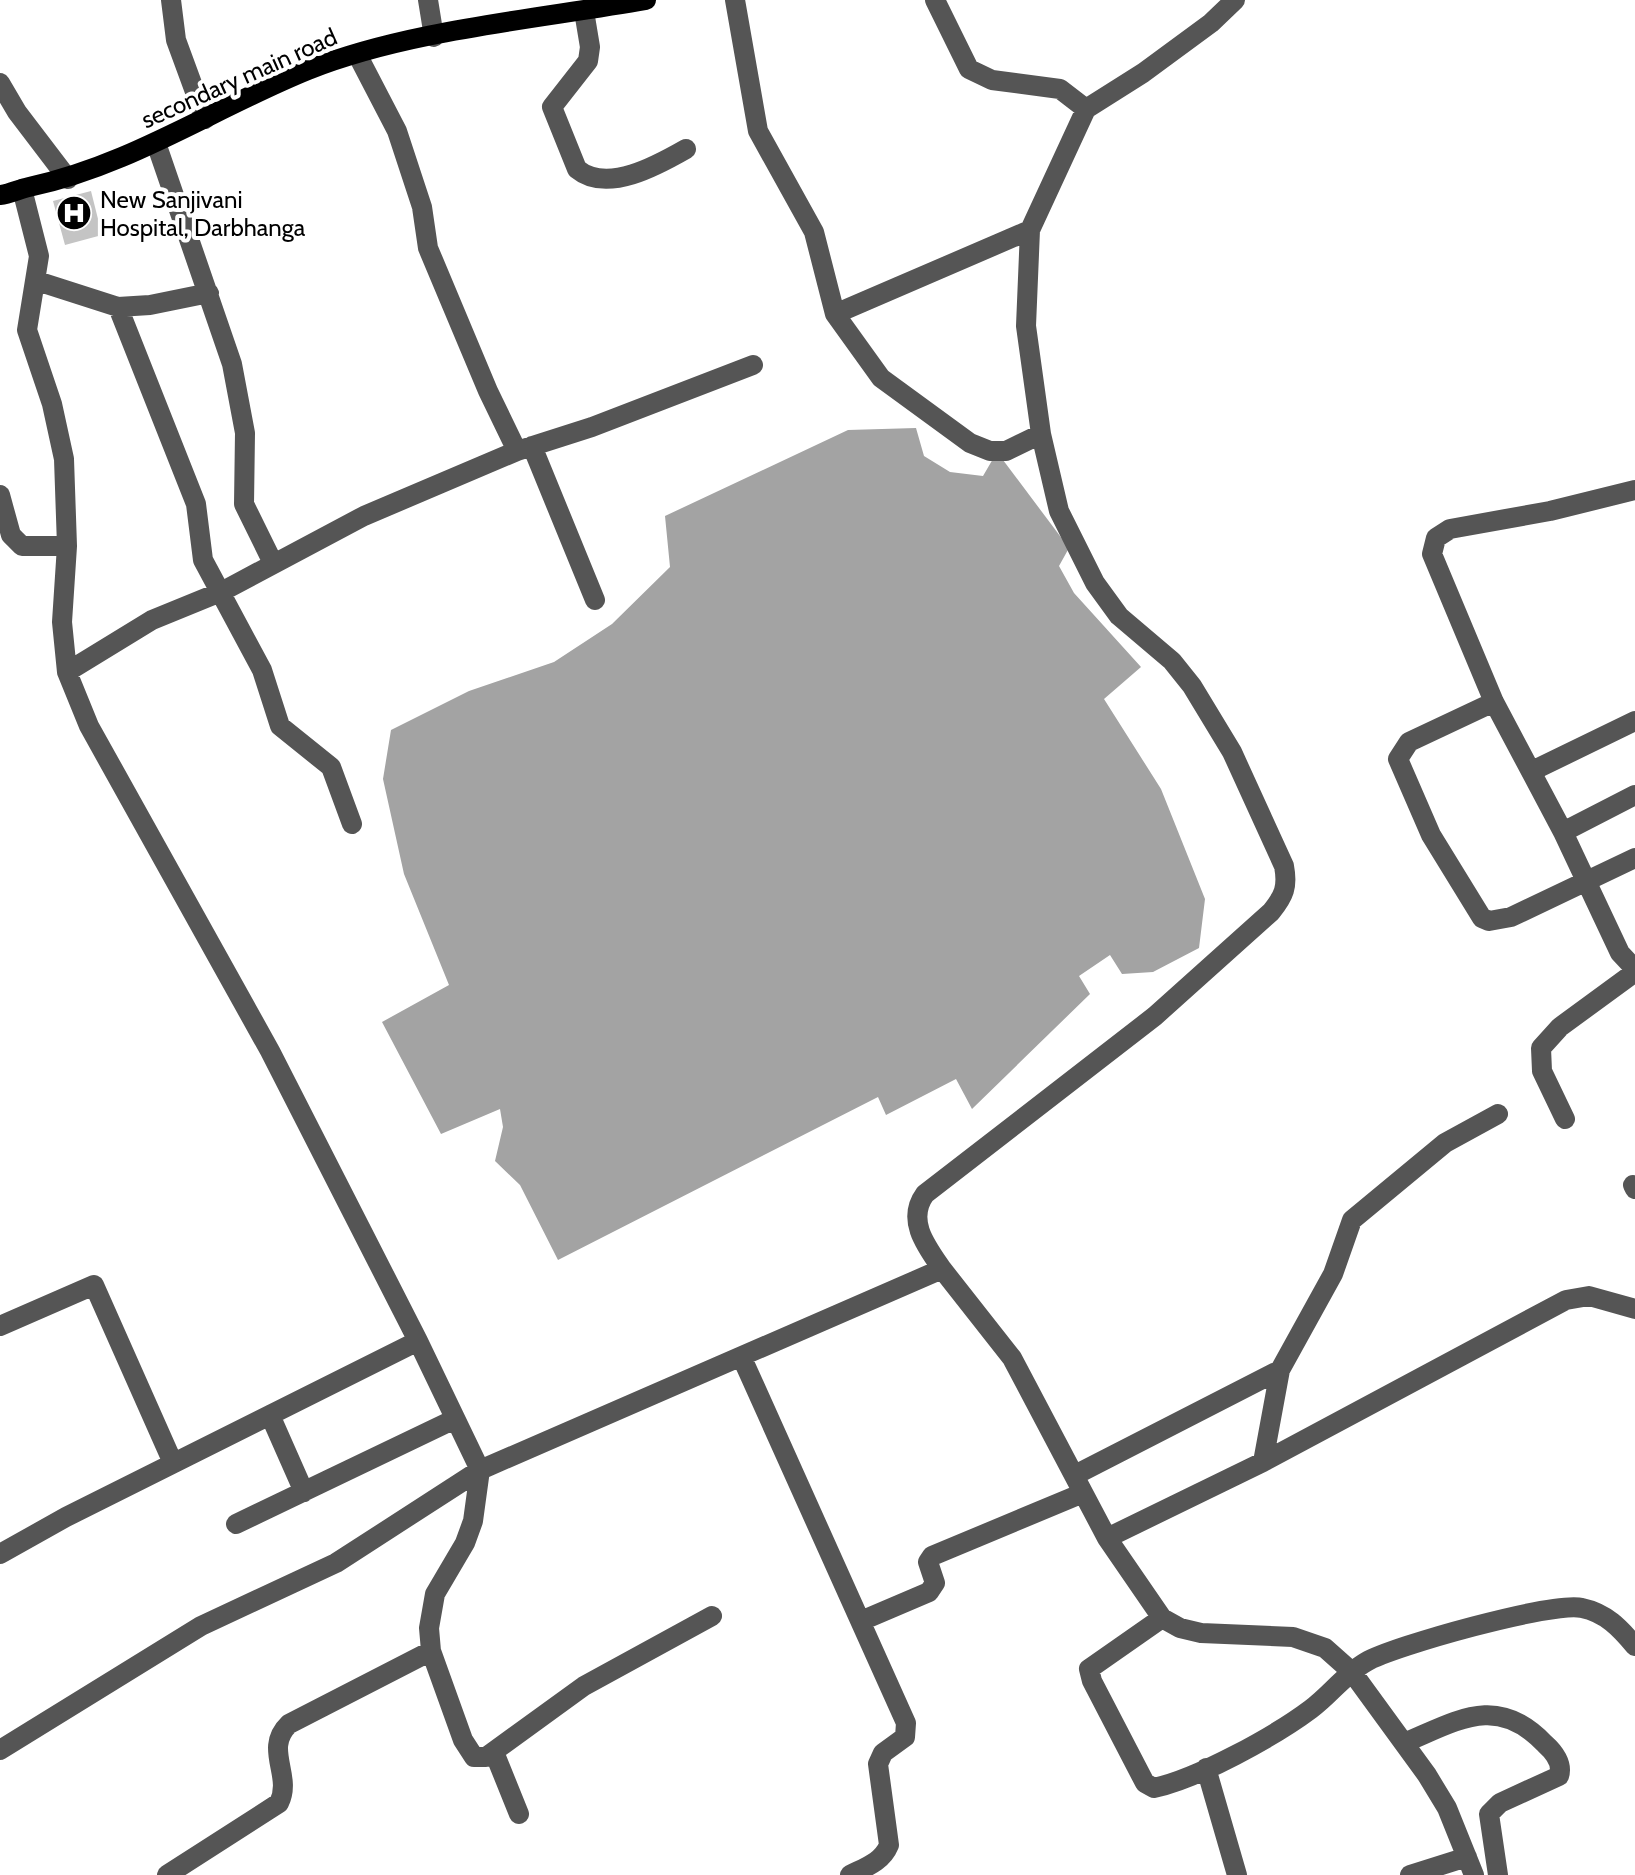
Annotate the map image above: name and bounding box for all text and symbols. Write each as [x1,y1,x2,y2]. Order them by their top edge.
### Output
street label: secondary main road [137,22,341,134]
place label: New Sanjivani Hospital, Darbhanga [100,185,306,242]
hospital icon: New Sanjivani Hospital, Darbhanga [55,194,93,232]

